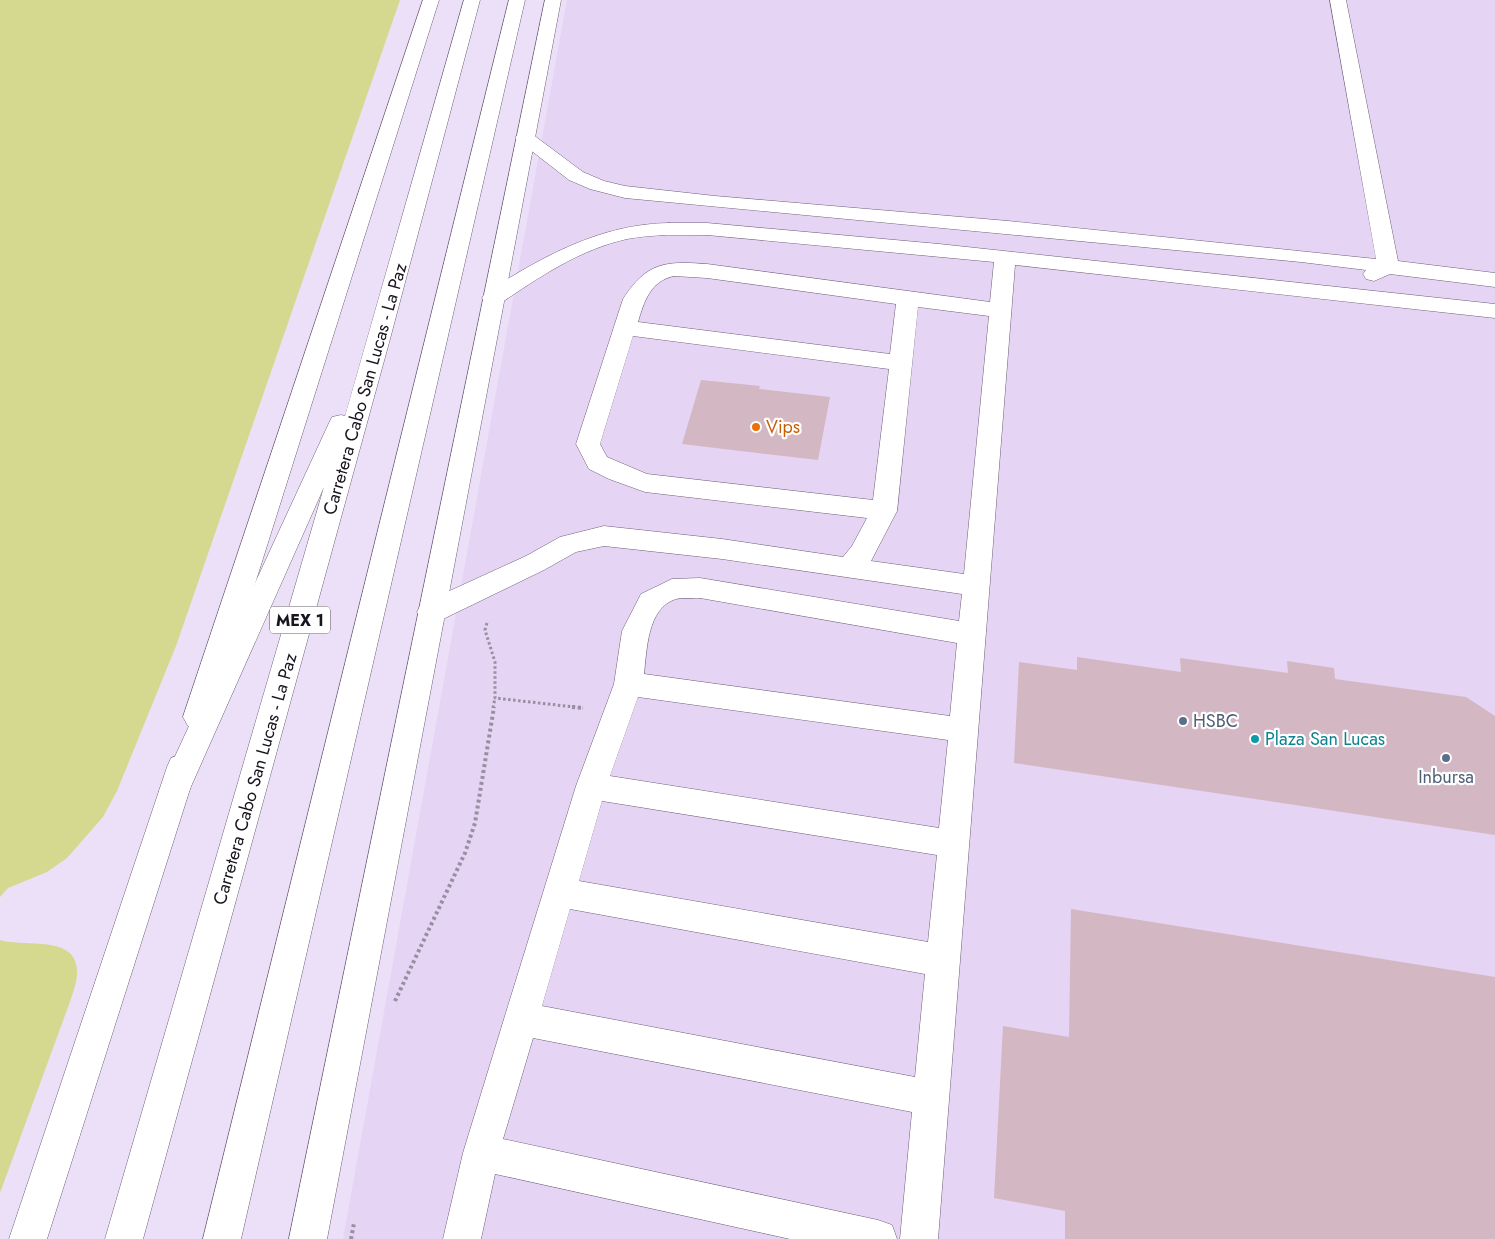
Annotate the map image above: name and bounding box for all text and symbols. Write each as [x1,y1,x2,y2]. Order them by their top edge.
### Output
street label: Carretera Cabo San Lucas - La Paz [317,259,414,518]
place label: Vips [766,414,800,440]
marker: Vips [750,421,762,433]
road number: MEX 1 [270,606,330,634]
street label: Carretera Cabo San Lucas - La Paz [207,649,304,908]
place label: HSBC [1193,708,1238,734]
marker: HSBC [1177,715,1189,727]
place label: Plaza San Lucas [1265,726,1385,752]
marker: Plaza San Lucas [1249,733,1261,745]
marker: Inbursa [1440,752,1452,764]
place label: Inbursa [1418,764,1474,790]

